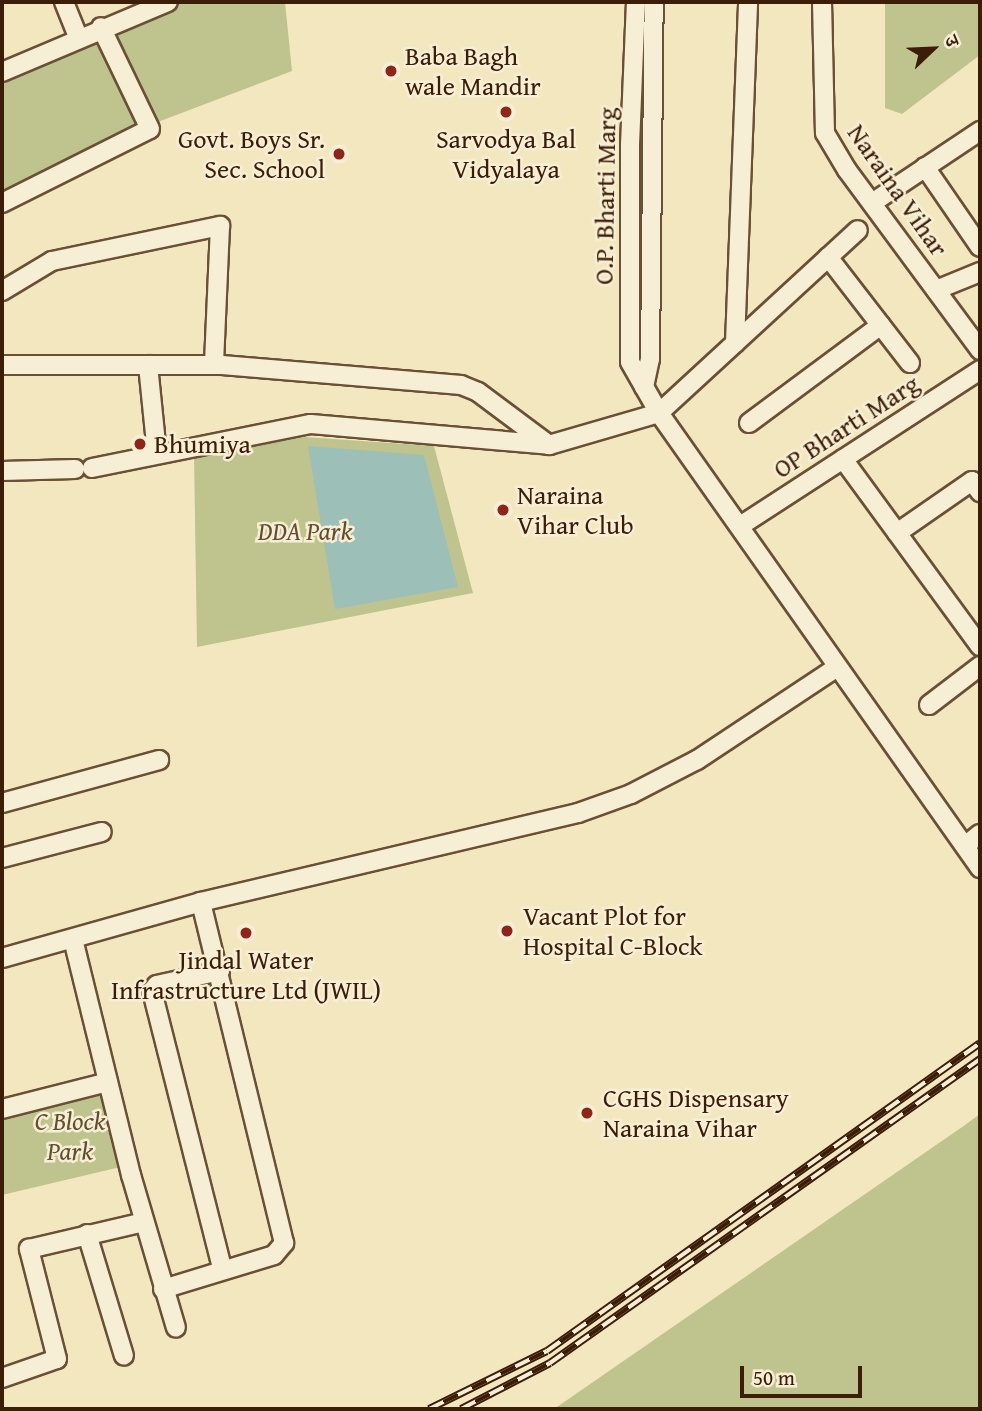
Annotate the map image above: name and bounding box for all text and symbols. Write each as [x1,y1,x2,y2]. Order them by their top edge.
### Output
north arrow [898,14,968,84]
text: उ [938,31,967,51]
place label: Baba Bagh wale Mandir [405,40,541,102]
marker: Baba Bagh wale Mandir [383,63,399,79]
marker: Sarvodya Bal Vidyalaya [498,104,514,120]
street label: O.P. Bharti Marg [588,107,622,285]
street label: Naraina Vihar [841,118,955,262]
place label: Govt. Boys Sr. Sec. School [178,123,325,184]
place label: Sarvodya Bal Vidyalaya [436,123,576,184]
marker: Govt. Boys Sr. Sec. School [331,146,347,162]
street label: OP Bharti Marg [767,367,925,485]
place label: Bhumiya [154,428,251,460]
marker: Bhumiya [132,436,148,452]
place label: Naraina Vihar Club [517,479,634,540]
marker: Naraina Vihar Club [495,502,511,518]
park label: DDA Park [258,515,352,547]
place label: Vacant Plot for Hospital C-Block [523,900,702,962]
marker: Vacant Plot for Hospital C-Block [497,921,517,941]
marker: Jindal Water Infrastructure Ltd (JWIL) [238,925,254,941]
place label: Jindal Water Infrastructure Ltd (JWIL) [111,944,381,1006]
place label: CGHS Dispensary Naraina Vihar [603,1082,789,1144]
marker: CGHS Dispensary Naraina Vihar [577,1103,597,1123]
park label: C Block Park [35,1105,105,1166]
scale bar [744,1352,866,1396]
text: 50 m [753,1362,795,1393]

